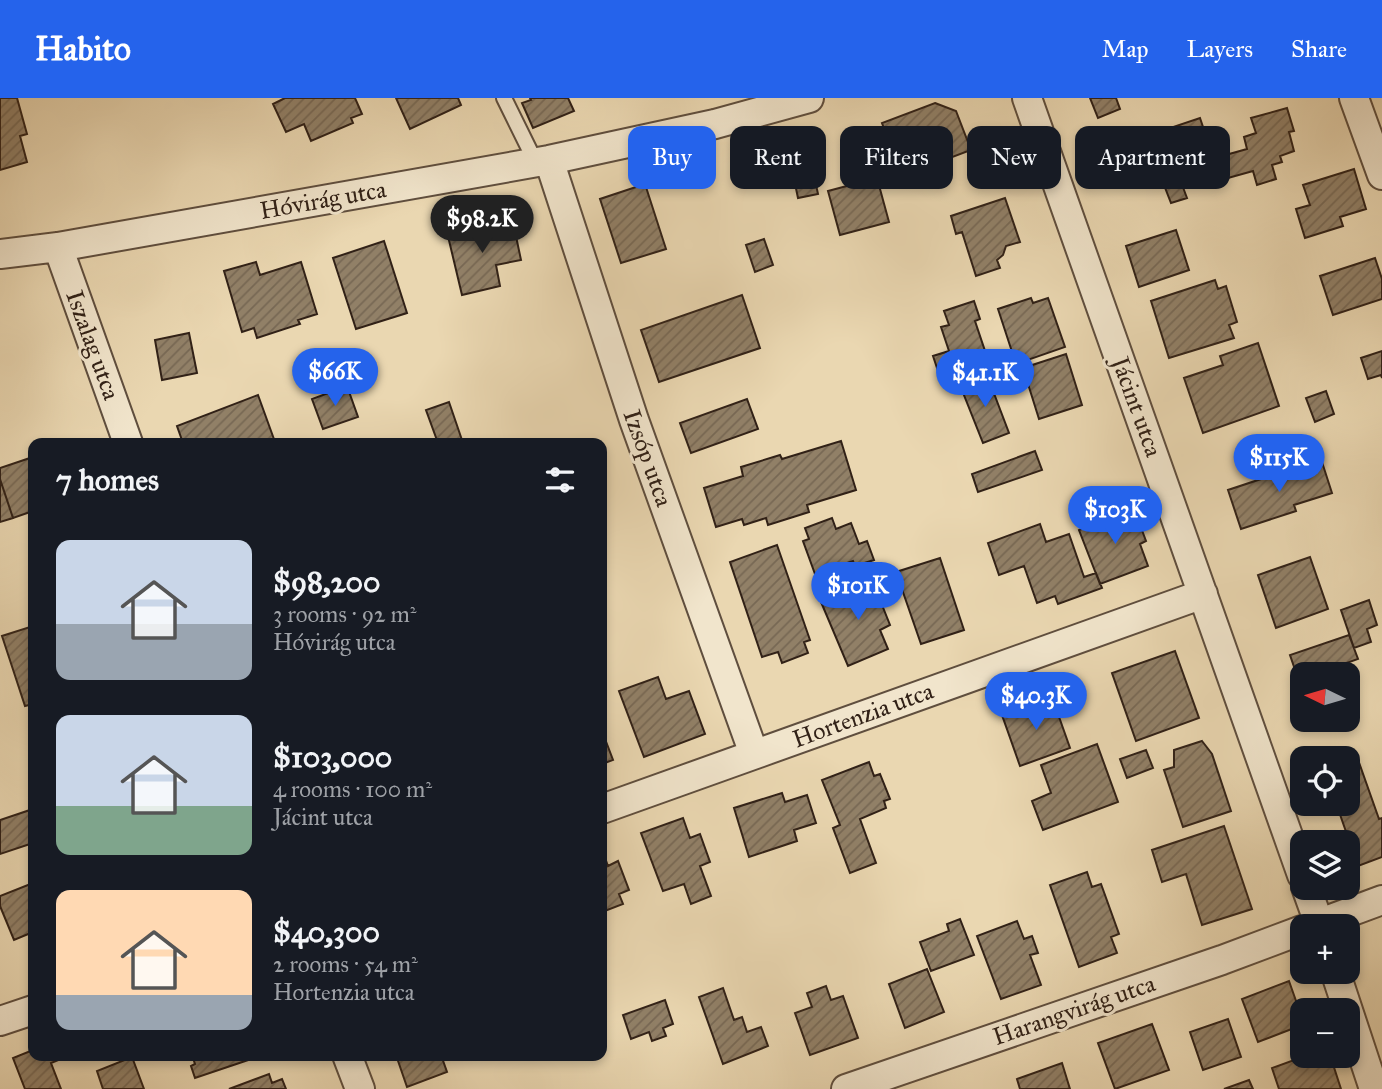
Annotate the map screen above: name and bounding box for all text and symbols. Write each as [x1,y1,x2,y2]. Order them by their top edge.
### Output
text: Habito [35,29,131,69]
text: Map [1102,34,1149,64]
text: Layers [1187,34,1253,64]
text: Share [1291,34,1347,64]
chip: Buy [628,126,716,189]
chip: Rent [730,126,826,189]
chip: Filters [840,126,953,189]
chip: New [967,126,1061,189]
chip: Apartment [1075,126,1230,189]
street label: Hóvirág utca [257,174,389,226]
pin: $98.2K [425,195,539,255]
text: $98.2K [447,204,517,232]
street label: Iszalag utca [59,286,127,405]
pin: $66K [294,348,376,408]
pin: $41.1K [928,350,1042,409]
street label: Jácint utca [1104,350,1169,462]
text: $66K [308,357,362,385]
text: $41.1K [952,358,1018,386]
street label: Izsóp utca [617,405,680,511]
pin: $115K [1230,434,1328,494]
text: $115K [1250,443,1308,471]
icon: filters [541,461,579,499]
text: 7 homes [56,462,159,498]
pin: $103K [1066,486,1164,546]
text: $103K [1084,495,1146,523]
pin: $101K [809,562,907,622]
text: $98,200 [273,564,381,600]
icon: home [112,568,196,652]
text: $101K [827,571,889,599]
text: 3 rooms · 92 m² [273,600,416,628]
text: Hóvirág utca [273,628,395,656]
north arrow [1290,662,1360,732]
map controls [1290,662,1360,1068]
pin: $40.3K [979,672,1093,732]
street label: Hortenzia utca [788,675,938,754]
text: $40.3K [1001,681,1071,709]
text: $103,000 [273,739,392,775]
icon: home [112,743,196,827]
button: locate [1290,746,1360,816]
text: 4 rooms · 100 m² [273,775,432,803]
text: Jácint utca [273,803,373,831]
button: layers [1290,830,1360,900]
text: $40,300 [273,914,380,950]
button: + [1290,914,1360,984]
icon: home [112,918,196,1002]
text: 2 rooms · 54 m² [273,950,418,978]
street label: Harangvirág utca [989,968,1160,1052]
text: Hortenzia utca [273,978,415,1006]
button: − [1290,998,1360,1068]

